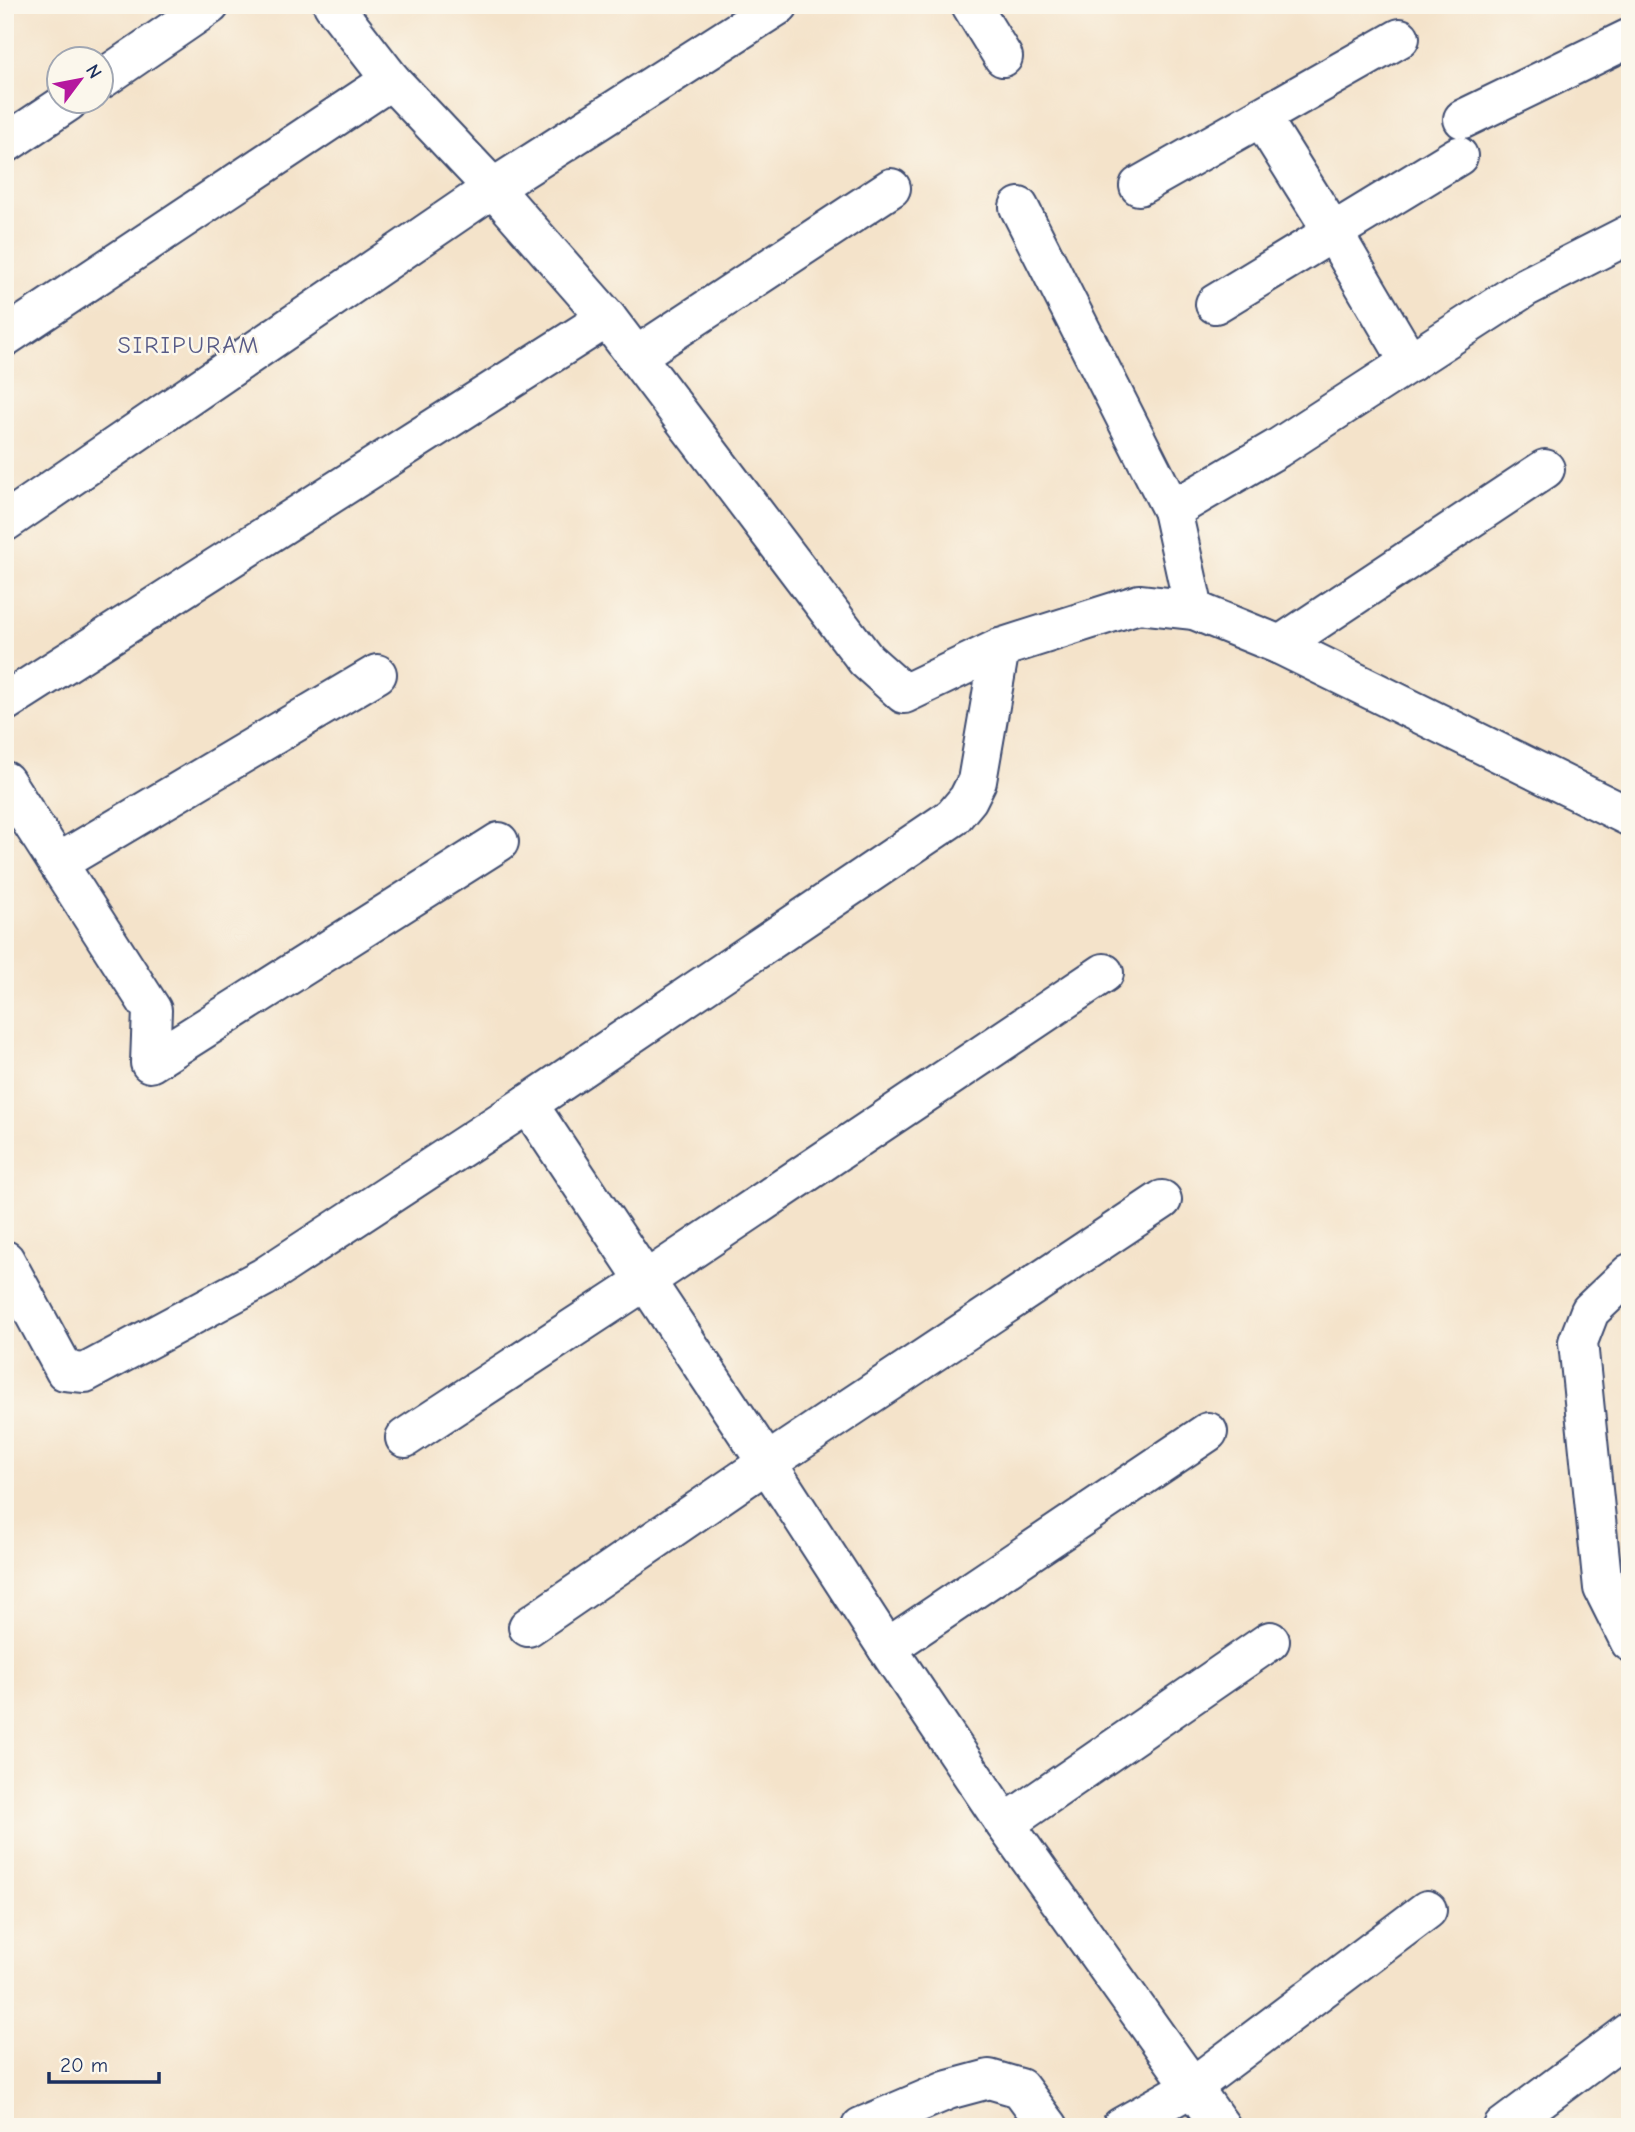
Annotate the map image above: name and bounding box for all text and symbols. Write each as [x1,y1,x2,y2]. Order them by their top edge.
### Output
north arrow [46,46,116,116]
text: N [81,60,106,83]
district label: SIRIPURAM [118,331,260,359]
scale bar [49,2041,159,2085]
text: 20 m [60,2053,108,2077]

